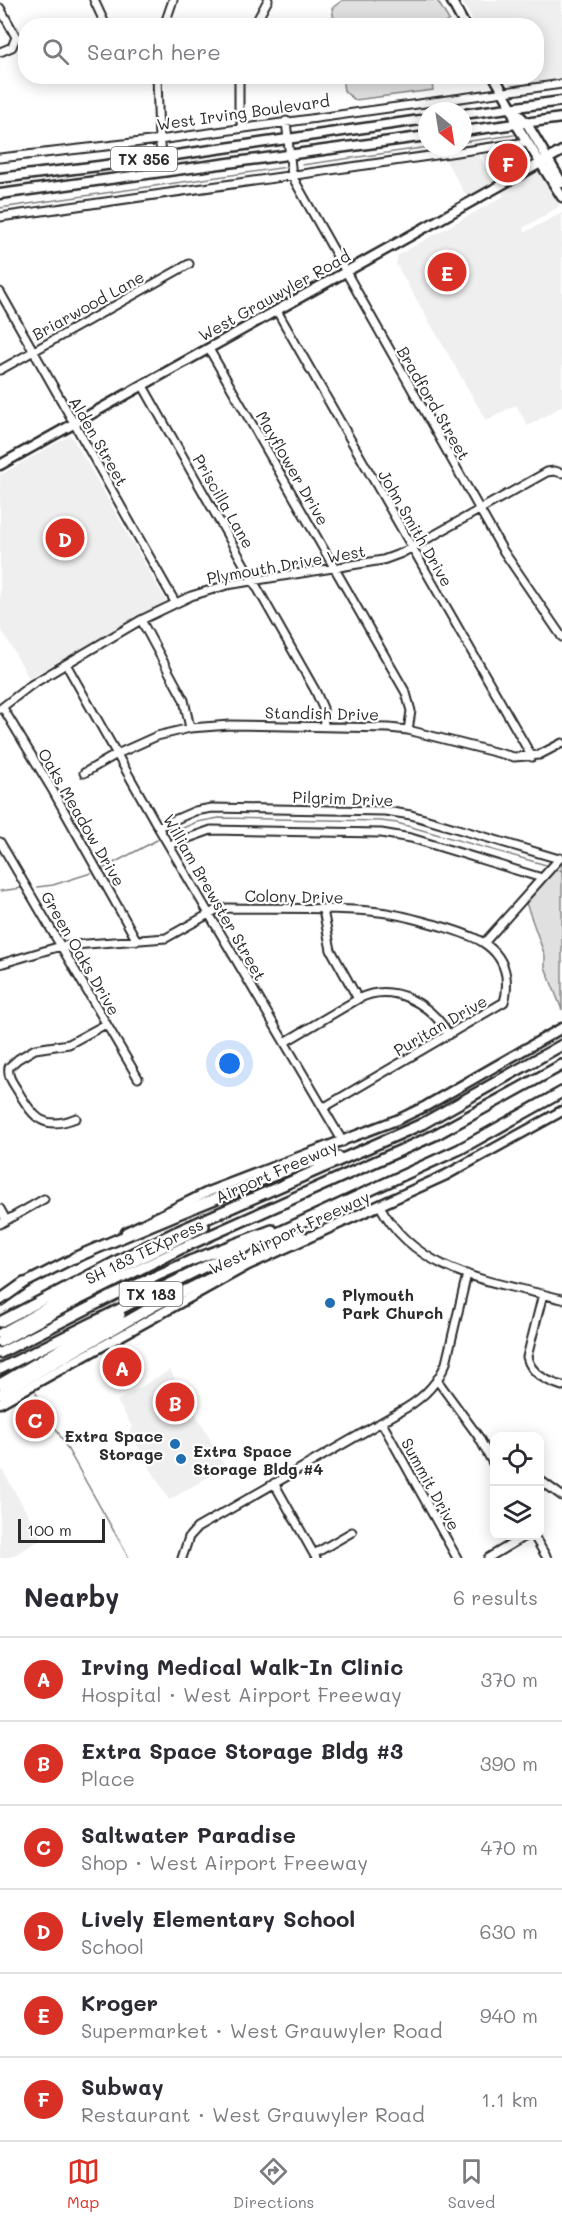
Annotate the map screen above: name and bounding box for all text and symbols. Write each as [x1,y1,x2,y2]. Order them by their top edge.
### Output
search box [18,18,544,84]
icon: search [39,35,72,68]
text: Search here [87,37,221,66]
street label: West Irving Boulevard [155,89,331,135]
north arrow [418,102,472,156]
pin: F [488,140,528,186]
road number: TX 356 [111,147,177,171]
street label: West Grauwyler Road [194,245,354,345]
pin: E [428,250,466,294]
street label: Briarwood Lane [28,266,148,344]
street label: Bradford Street [393,342,475,464]
street label: Alden Street [65,392,133,490]
street label: Mayflower Drive [252,407,334,529]
street label: Priscilla Lane [189,450,259,552]
street label: John Smith Drive [374,466,458,590]
pin: D [46,516,84,560]
street label: Plymouth Drive West [205,540,367,588]
street label: Standish Drive [265,702,379,724]
street label: Oaks Meadow Drive [34,744,130,890]
street label: Pilgrim Drive [292,786,394,810]
street label: William Brewster Street [159,810,271,984]
street label: Colony Drive [244,885,344,907]
street label: Green Oaks Drive [37,887,125,1019]
street label: Puritan Drive [389,990,491,1060]
your location [215,1049,244,1078]
street label: Airport Freeway [212,1135,340,1207]
street label: West Airport Freeway [205,1186,373,1278]
street label: SH 183 TEXpress [81,1213,207,1289]
road number: TX 183 [120,1282,182,1306]
place label: Plymouth Park Church [342,1284,443,1323]
marker: Plymouth Park Church [323,1296,337,1310]
pin: A [102,1344,142,1390]
pin: B [156,1380,195,1424]
pin: C [15,1396,54,1442]
place label: Extra Space Storage [64,1425,163,1464]
map controls [490,1432,544,1540]
button: locate [490,1432,544,1486]
street label: Summit Drive [397,1434,465,1534]
marker: Extra Space Storage [168,1437,182,1451]
place label: Extra Space Storage Bldg #4 [193,1440,324,1479]
marker: Extra Space Storage Bldg #4 [174,1452,188,1466]
button: layers [490,1486,544,1540]
scale bar [18,1516,105,1544]
text: 100 m [27,1519,72,1540]
text: Nearby [24,1580,119,1614]
text: 6 results [453,1584,538,1610]
text: Irving Medical Walk-In Clinic [81,1652,404,1681]
text: A [37,1666,50,1692]
text: 370 m [480,1666,538,1692]
text: Hospital · West Airport Freeway [81,1681,402,1707]
text: Extra Space Storage Bldg #3 [81,1736,403,1765]
text: B [37,1750,50,1776]
text: 390 m [480,1750,538,1776]
text: Place [81,1765,135,1791]
text: Saltwater Paradise [81,1820,296,1849]
text: C [36,1834,51,1860]
text: 470 m [480,1834,538,1860]
text: Shop · West Airport Freeway [81,1849,368,1875]
text: Lively Elementary School [81,1904,355,1933]
text: D [36,1918,51,1944]
text: 630 m [480,1918,538,1944]
text: School [81,1933,144,1959]
text: Kroger [81,1988,158,2017]
text: E [37,2002,50,2028]
text: 940 m [480,2002,538,2028]
text: Supermarket · West Grauwyler Road [81,2017,442,2043]
text: Subway [81,2072,164,2101]
text: F [37,2086,50,2112]
text: 1.1 km [481,2086,538,2112]
text: Restaurant · West Grauwyler Road [81,2101,425,2127]
tab: Map [67,2155,100,2212]
tab: Directions [233,2155,314,2212]
tab: Saved [448,2155,495,2212]

